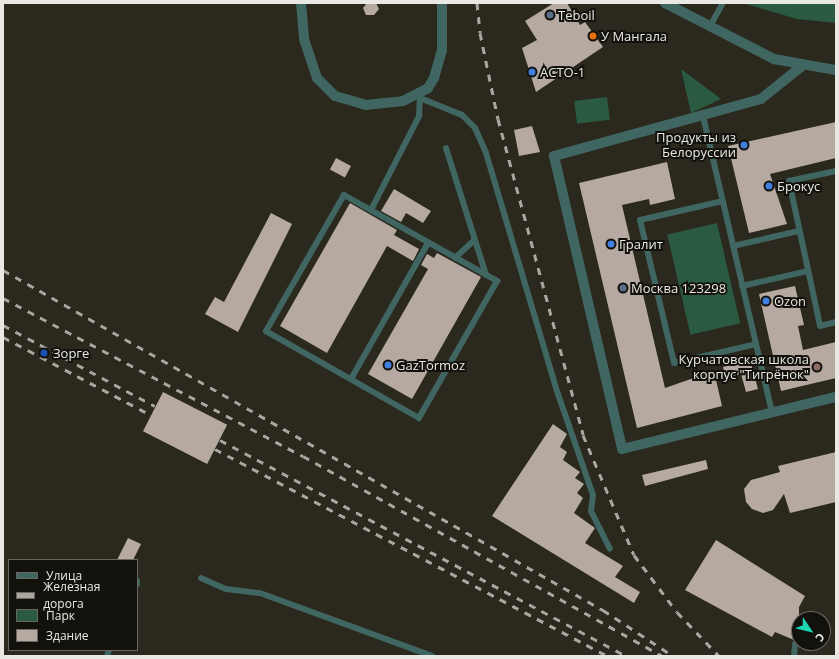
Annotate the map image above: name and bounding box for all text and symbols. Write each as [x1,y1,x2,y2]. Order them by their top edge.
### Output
place label: Teboil [558,7,595,23]
marker: Teboil [545,10,555,20]
place label: У Мангала [601,28,667,44]
marker: У Мангала [588,31,598,41]
place label: АСТО-1 [540,64,585,80]
marker: АСТО-1 [527,67,537,77]
place label: Продукты из Белоруссии [656,130,736,161]
marker: Продукты из Белоруссии [739,140,749,150]
place label: Брокус [777,178,820,194]
marker: Брокус [764,181,774,191]
place label: Гралит [619,236,663,252]
marker: Гралит [606,239,616,249]
place label: Москва 123298 [631,280,726,296]
marker: Москва 123298 [618,283,628,293]
place label: Ozon [774,293,806,309]
marker: Ozon [761,296,771,306]
place label: Зорге [53,345,89,361]
marker: Зорге [38,347,50,359]
place label: Курчатовская школа корпус "Тигрёнок" [679,352,809,383]
place label: GazTormoz [396,357,465,373]
marker: GazTormoz [383,360,393,370]
marker: Курчатовская школа корпус "Тигрёнок" [812,362,822,372]
legend [8,559,138,651]
text: Улица [46,567,82,584]
text: Железная дорога [43,578,100,612]
text: Парк [46,607,75,624]
north arrow [791,611,831,651]
text: Здание [46,627,89,644]
text: С [812,630,829,645]

